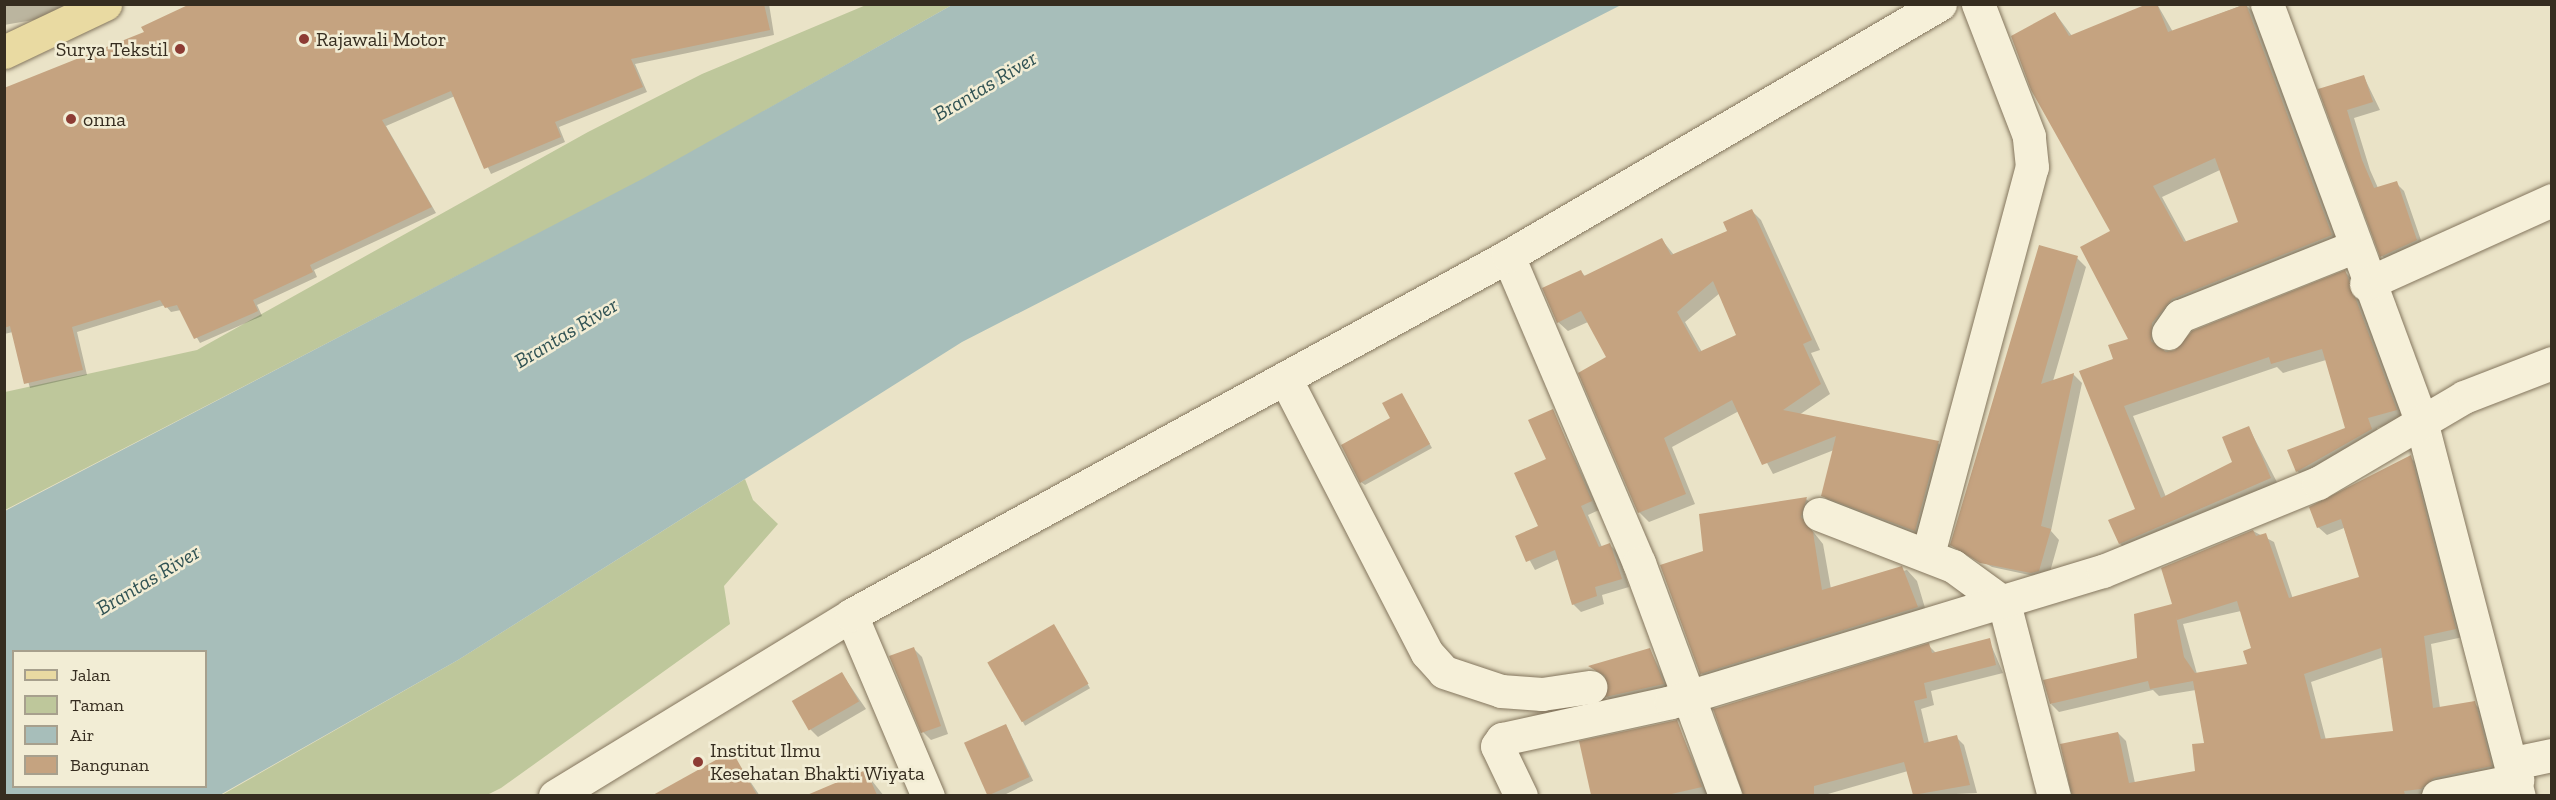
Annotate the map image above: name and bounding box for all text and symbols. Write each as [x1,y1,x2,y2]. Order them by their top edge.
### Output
place label: Rajawali Motor [316,27,446,51]
marker: Rajawali Motor [297,32,311,46]
place label: Surya Tekstil [55,37,168,61]
marker: Surya Tekstil [173,42,187,56]
water label: Brantas River [929,45,1041,127]
place label: onna [83,107,126,131]
marker: onna [64,112,78,126]
water label: Brantas River [510,292,622,374]
water label: Brantas River [92,539,204,621]
legend [12,650,207,788]
text: Jalan [70,664,110,686]
text: Taman [70,694,124,716]
text: Air [70,724,94,746]
place label: Institut Ilmu Kesehatan Bhakti Wiyata [710,738,925,785]
text: Bangunan [70,754,149,776]
marker: Institut Ilmu Kesehatan Bhakti Wiyata [691,755,705,769]

